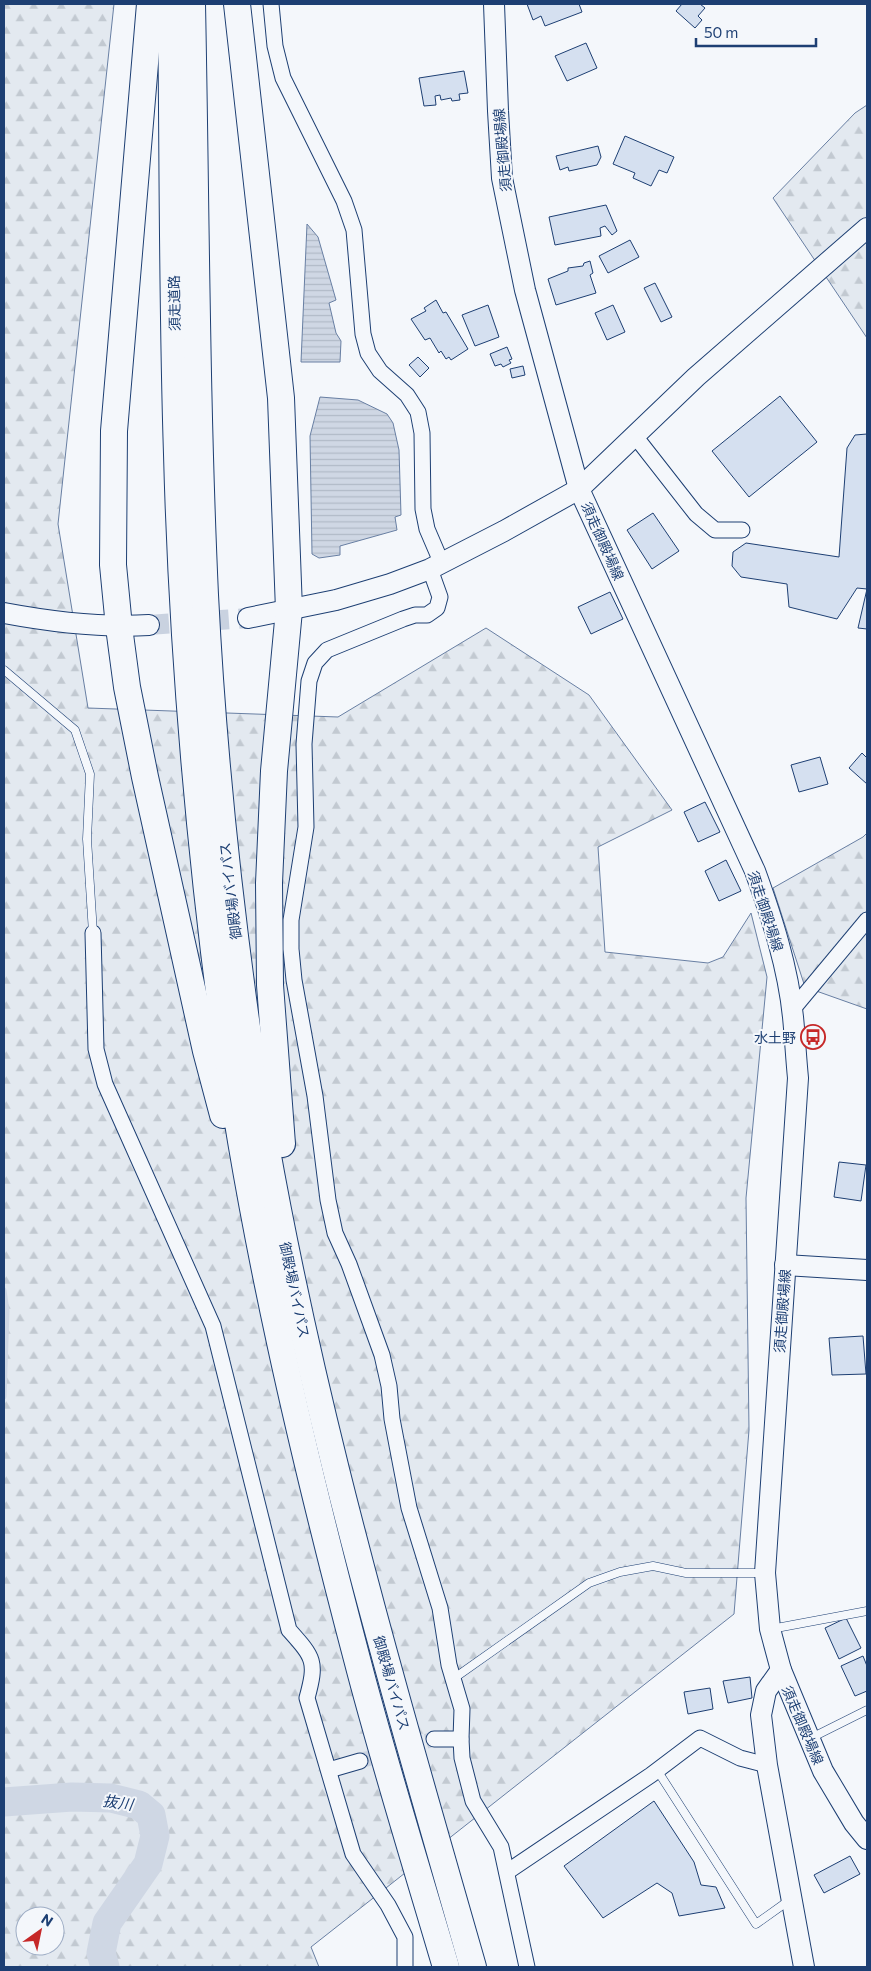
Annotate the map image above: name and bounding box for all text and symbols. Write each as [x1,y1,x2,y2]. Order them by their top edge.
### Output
scale bar [696,15,816,47]
text: 50 m [704,23,738,41]
street label: 須走御殿場線 [490,107,514,193]
street label: 須走道路 [165,275,183,331]
street label: 須走御殿場線 [578,499,628,583]
street label: 御殿場バイパス [216,841,244,941]
street label: 須走御殿場線 [745,868,787,954]
bus stop icon: 水土野 [800,1024,826,1050]
place label: 水土野 [754,1029,796,1046]
street label: 御殿場バイパス [277,1240,313,1340]
street label: 須走御殿場線 [771,1269,793,1353]
street label: 御殿場バイパス [370,1634,414,1732]
street label: 須走御殿場線 [779,1683,827,1767]
water label: 抜川 [102,1791,136,1813]
north arrow [15,1906,65,1956]
text: N [38,1910,56,1930]

